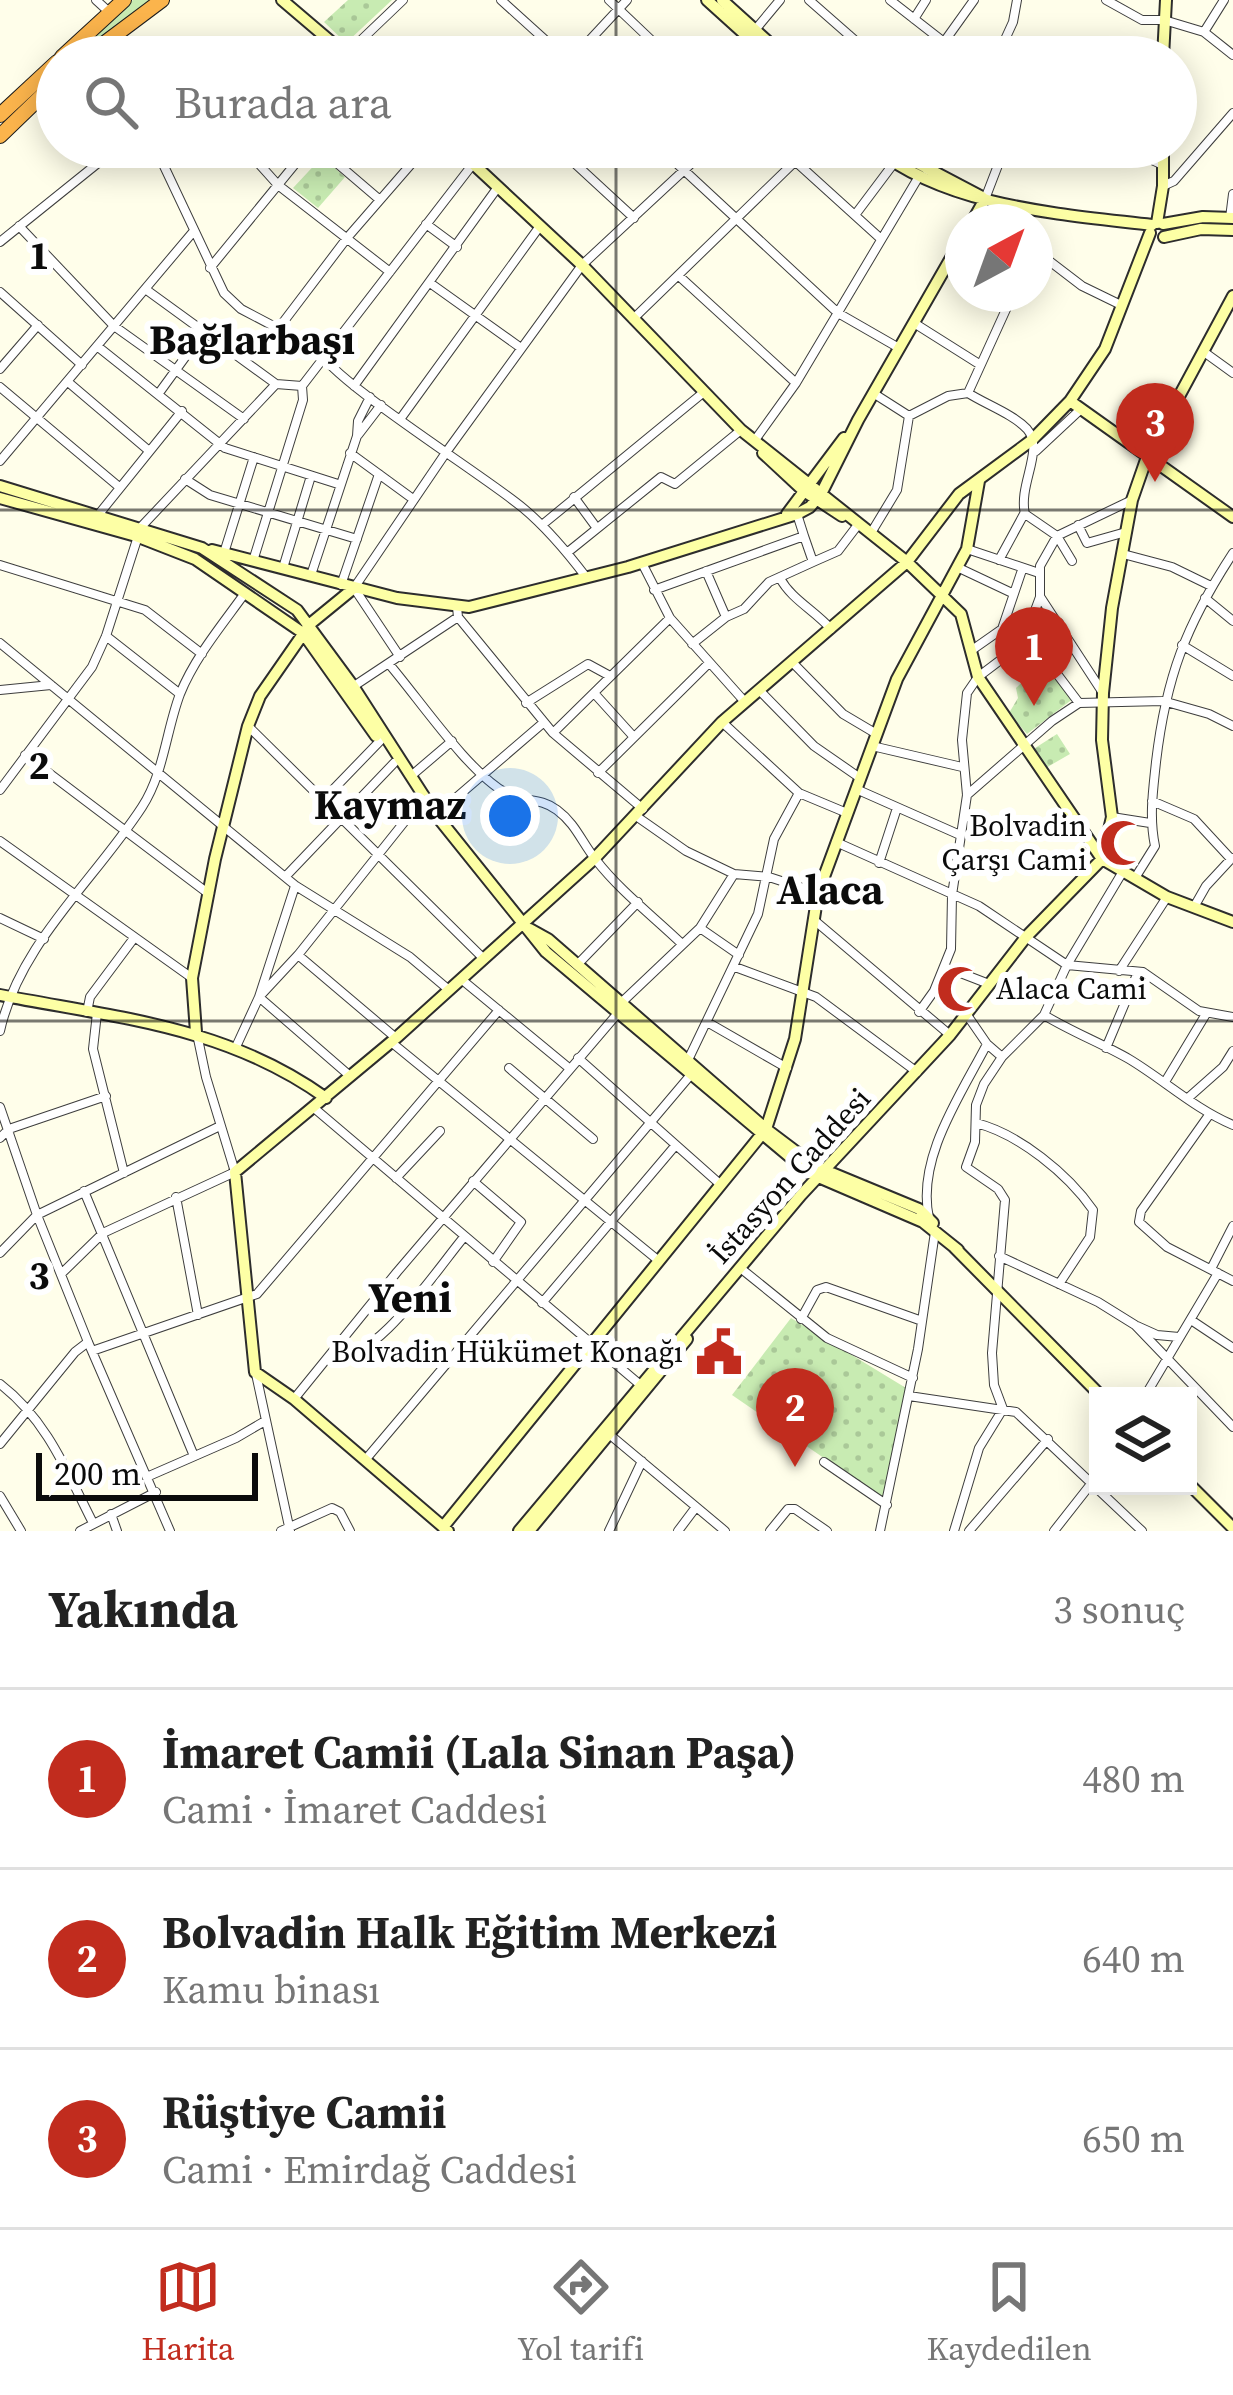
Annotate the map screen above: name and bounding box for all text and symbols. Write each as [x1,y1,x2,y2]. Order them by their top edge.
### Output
search box [36,36,1197,168]
icon: search [78,69,144,135]
text: Burada ara [174,71,392,133]
north arrow [945,204,1053,312]
text: 1 [28,229,50,282]
district label: Bağlarbaşı [149,310,355,368]
pin: 3 [1116,383,1194,482]
pin: 1 [995,607,1073,706]
text: 2 [28,739,50,792]
district label: Kaymaz [314,775,466,833]
your location [480,786,540,846]
place label: Bolvadin Çarşı Cami [942,805,1087,880]
mosque icon: Bolvadin Çarşı Cami [1098,818,1148,868]
district label: Alaca [776,860,884,918]
mosque icon: Alaca Cami [935,964,985,1014]
place label: Alaca Cami [996,968,1147,1009]
street label: İstasyon Caddesi [700,1079,880,1272]
text: 3 [28,1249,50,1302]
district label: Yeni [368,1268,452,1326]
public building icon: Bolvadin Hükümet Konağı [694,1327,744,1377]
place label: Bolvadin Hükümet Konağı [331,1331,683,1372]
pin: 2 [756,1368,834,1467]
map controls [1089,1387,1197,1495]
button: layers [1089,1387,1197,1495]
scale bar [36,1447,258,1500]
text: 200 m [54,1451,141,1496]
text: Yakında [48,1574,238,1644]
text: 3 sonuç [1053,1583,1185,1636]
text: İmaret Camii (Lala Sinan Paşa) [162,1721,796,1783]
text: 1 [76,1752,98,1805]
text: 480 m [1082,1752,1185,1805]
text: Cami · İmaret Caddesi [162,1783,547,1836]
text: Bolvadin Halk Eğitim Merkezi [162,1901,777,1963]
text: 2 [76,1932,98,1985]
text: 640 m [1082,1932,1185,1985]
text: Kamu binası [162,1963,380,2016]
text: Rüştiye Camii [162,2081,447,2143]
text: 3 [76,2112,98,2165]
text: 650 m [1082,2112,1185,2165]
text: Cami · Emirdağ Caddesi [162,2143,577,2196]
tab: Harita [141,2254,235,2371]
tab: Yol tarifi [517,2254,644,2371]
tab: Kaydedilen [927,2254,1092,2371]

